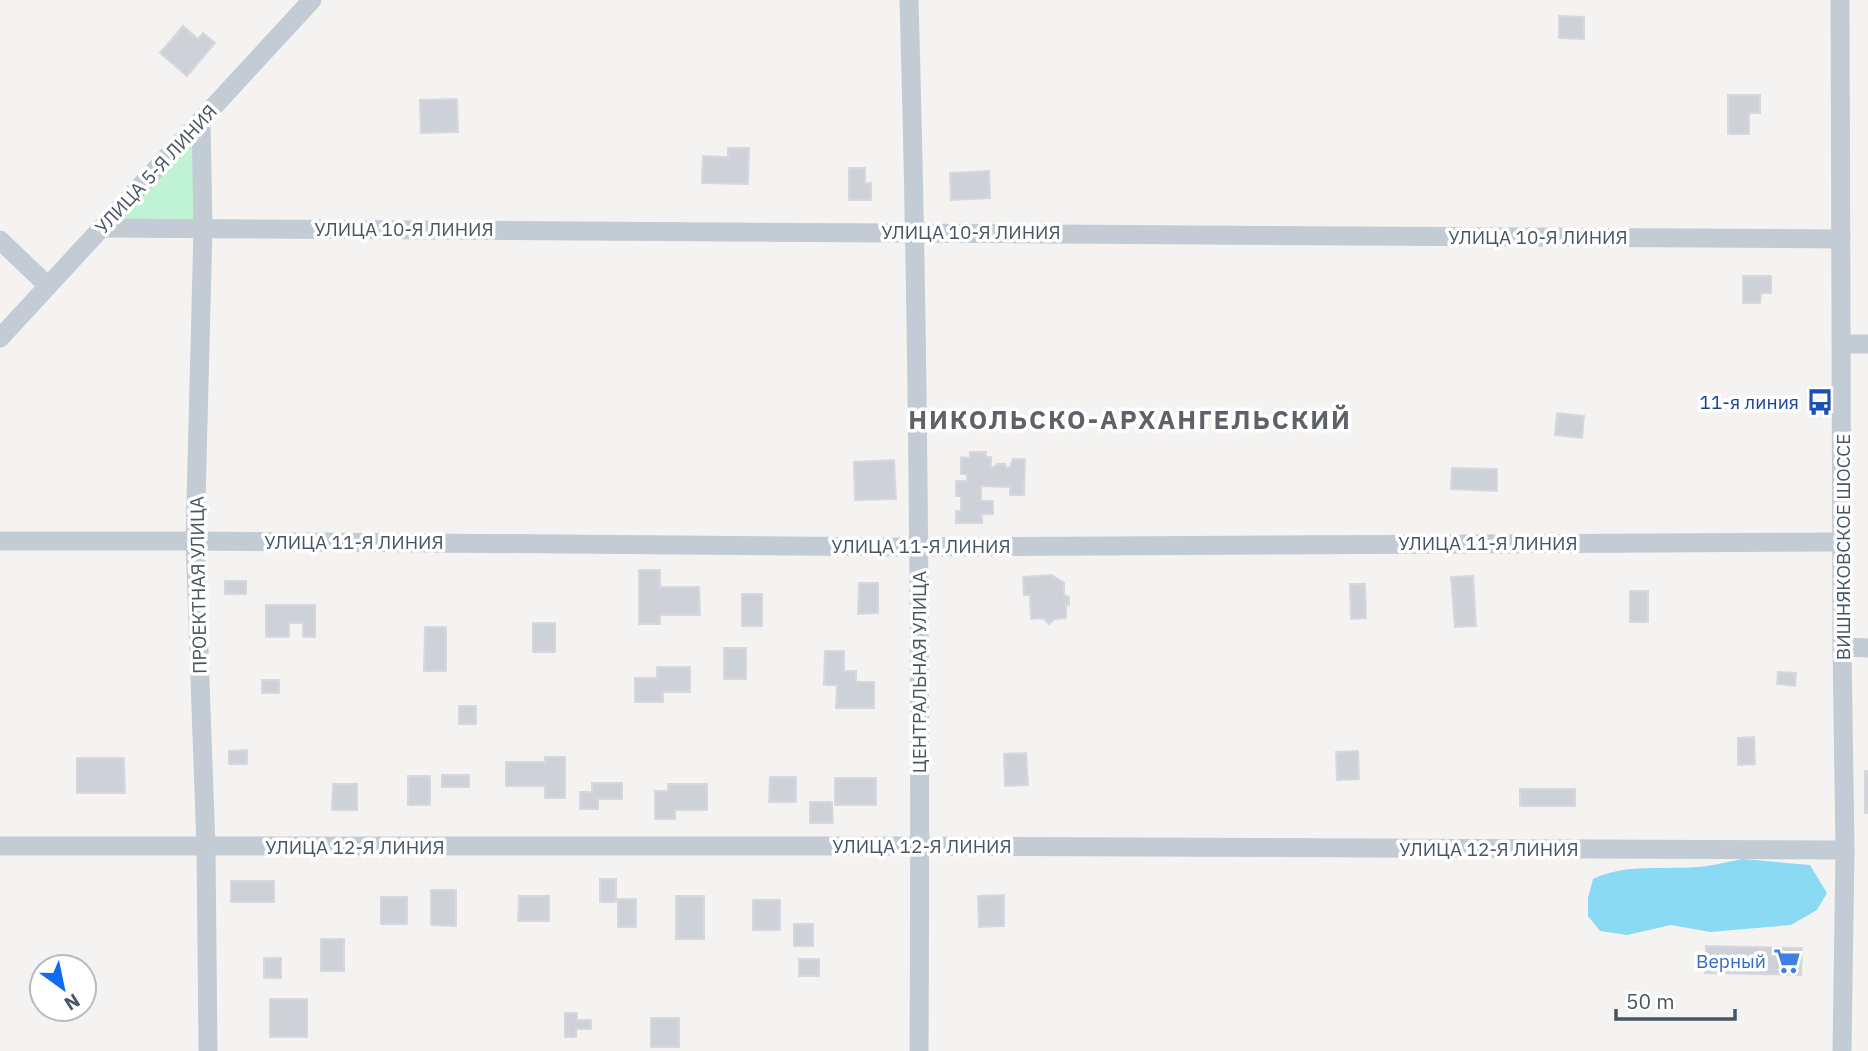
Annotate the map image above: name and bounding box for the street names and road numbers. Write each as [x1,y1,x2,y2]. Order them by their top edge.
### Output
street label: УЛИЦА 5-Я ЛИНИЯ [90,99,222,239]
street label: УЛИЦА 10-Я ЛИНИЯ [314,217,494,241]
street label: УЛИЦА 10-Я ЛИНИЯ [881,220,1061,244]
street label: УЛИЦА 10-Я ЛИНИЯ [1448,225,1628,249]
street label: ВИШНЯКОВСКОЕ ШОССЕ [1831,434,1855,660]
street label: ПРОЕКТНАЯ УЛИЦА [184,496,212,674]
street label: УЛИЦА 11-Я ЛИНИЯ [264,530,444,554]
street label: УЛИЦА 11-Я ЛИНИЯ [1398,531,1578,555]
street label: УЛИЦА 11-Я ЛИНИЯ [831,534,1011,558]
street label: ЦЕНТРАЛЬНАЯ УЛИЦА [907,571,931,773]
street label: УЛИЦА 12-Я ЛИНИЯ [832,834,1012,858]
street label: УЛИЦА 12-Я ЛИНИЯ [265,835,445,859]
street label: УЛИЦА 12-Я ЛИНИЯ [1399,837,1579,861]

